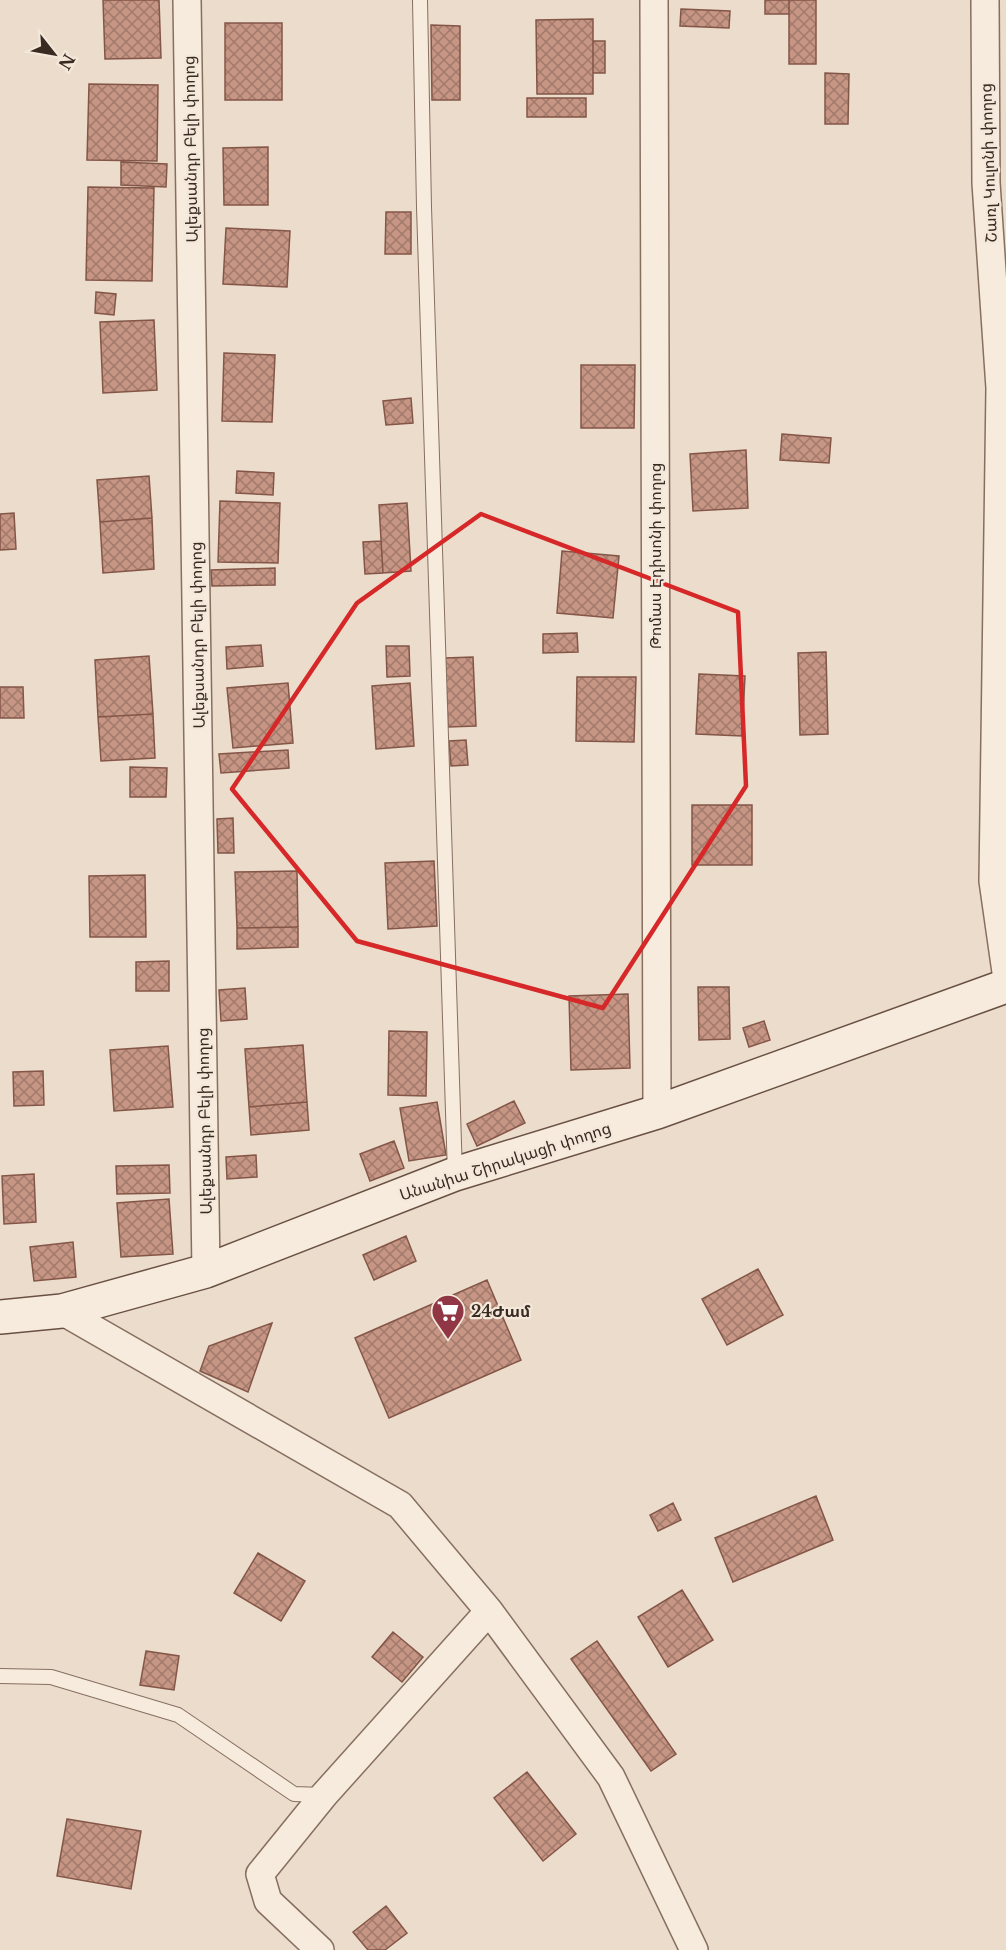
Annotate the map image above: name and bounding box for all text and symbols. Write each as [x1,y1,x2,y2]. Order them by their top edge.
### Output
north arrow [24,24,84,84]
text: N [54,50,79,73]
street label: Ալեքսանդր Բելի փողոց [178,55,202,243]
street label: Շառլ Կուլոնի փողոց [975,83,1001,243]
street label: Թոմաս Էդիսոնի փողոց [645,463,665,649]
street label: Ալեքսանդր Բելի փողոց [185,541,209,729]
street label: Ալեքսանդր Բելի փողոց [192,1027,216,1215]
street label: Անանիա Շիրակացի փողոց [397,1117,613,1205]
supermarket icon: 24Ժամ [430,1293,466,1340]
place label: 24Ժամ [471,1301,531,1321]

